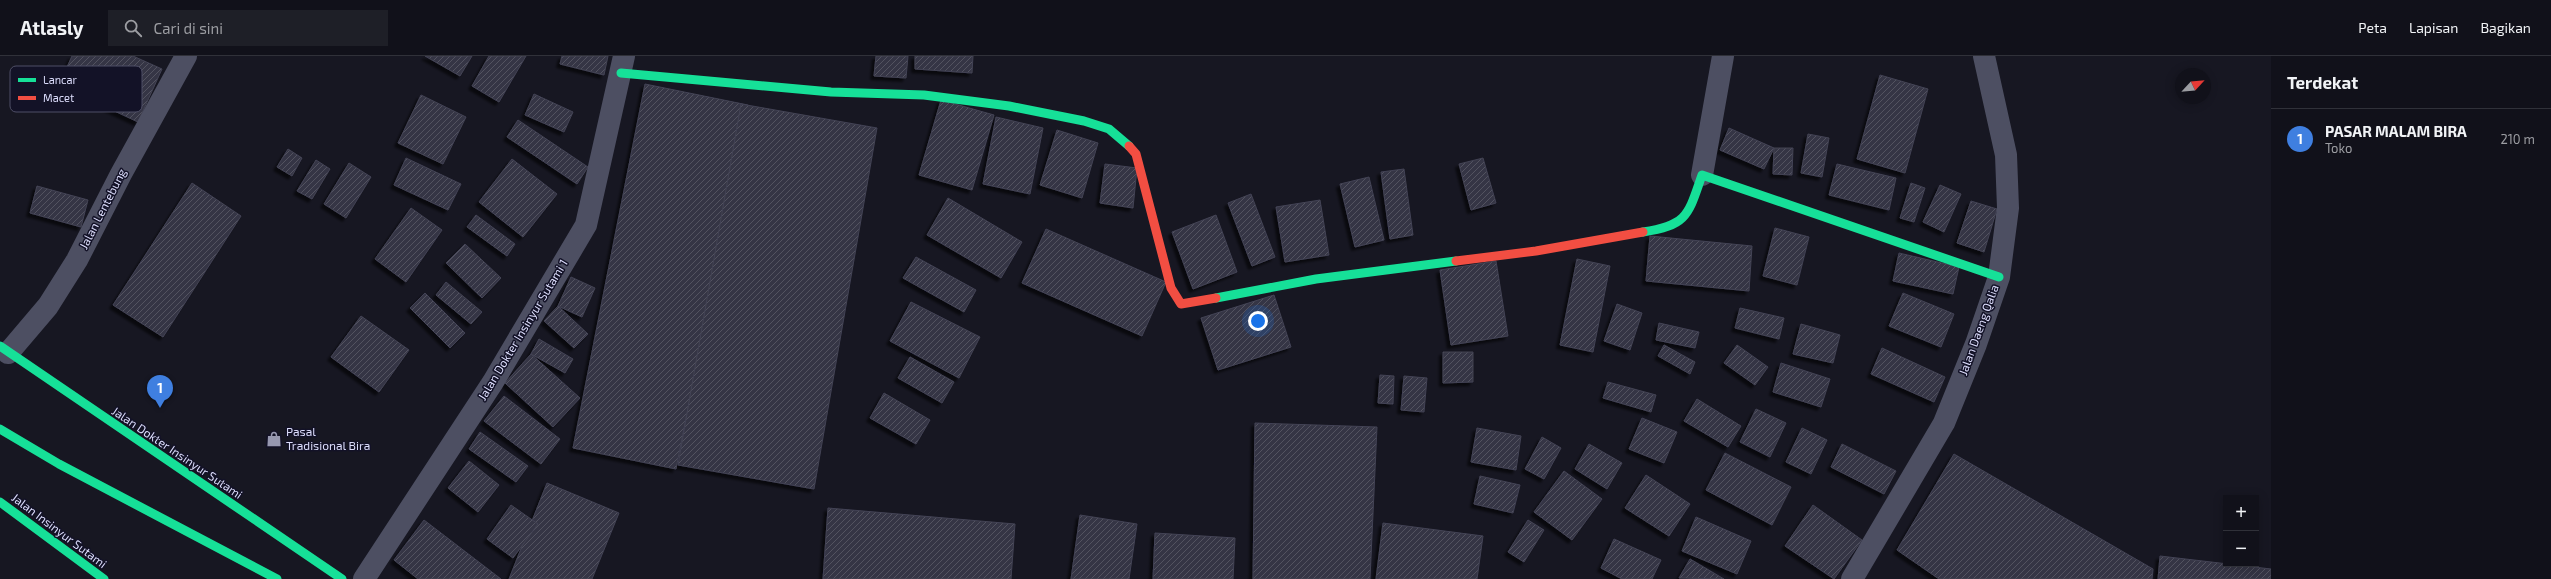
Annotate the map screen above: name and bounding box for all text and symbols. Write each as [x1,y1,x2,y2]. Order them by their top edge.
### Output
search box [108,10,388,46]
text: Atlasly [20,16,84,39]
icon: search [122,17,144,39]
text: Cari di sini [154,19,223,37]
text: Peta [2358,19,2387,36]
text: Lapisan [2409,19,2458,36]
text: Bagikan [2480,19,2531,36]
legend [10,66,142,112]
north arrow [2175,68,2211,104]
text: Terdekat [2287,72,2358,92]
text: Lancar [43,73,78,86]
text: Macet [43,91,74,104]
text: PASAR MALAM BIRA [2325,122,2467,140]
text: 1 [2297,131,2303,147]
text: 210 m [2500,131,2535,147]
text: Toko [2325,140,2352,156]
street label: Jalan Lentebung [76,166,129,251]
street label: Jalan Dokter Insinyur Sutami 1 [474,257,570,402]
street label: Jalan Daeng Qalia [1955,282,2002,377]
your location [1248,311,1268,331]
pin: 1 [147,375,173,408]
street label: Jalan Dokter Insinyur Sutami [110,403,246,501]
place label: Pasal Tradisional Bira [286,424,370,452]
shop icon: Pasal Tradisional Bira [265,430,283,448]
street label: Jalan Insinyur Sutami [9,490,110,570]
map controls [2223,495,2259,567]
button: + [2223,495,2259,531]
button: − [2223,531,2259,567]

